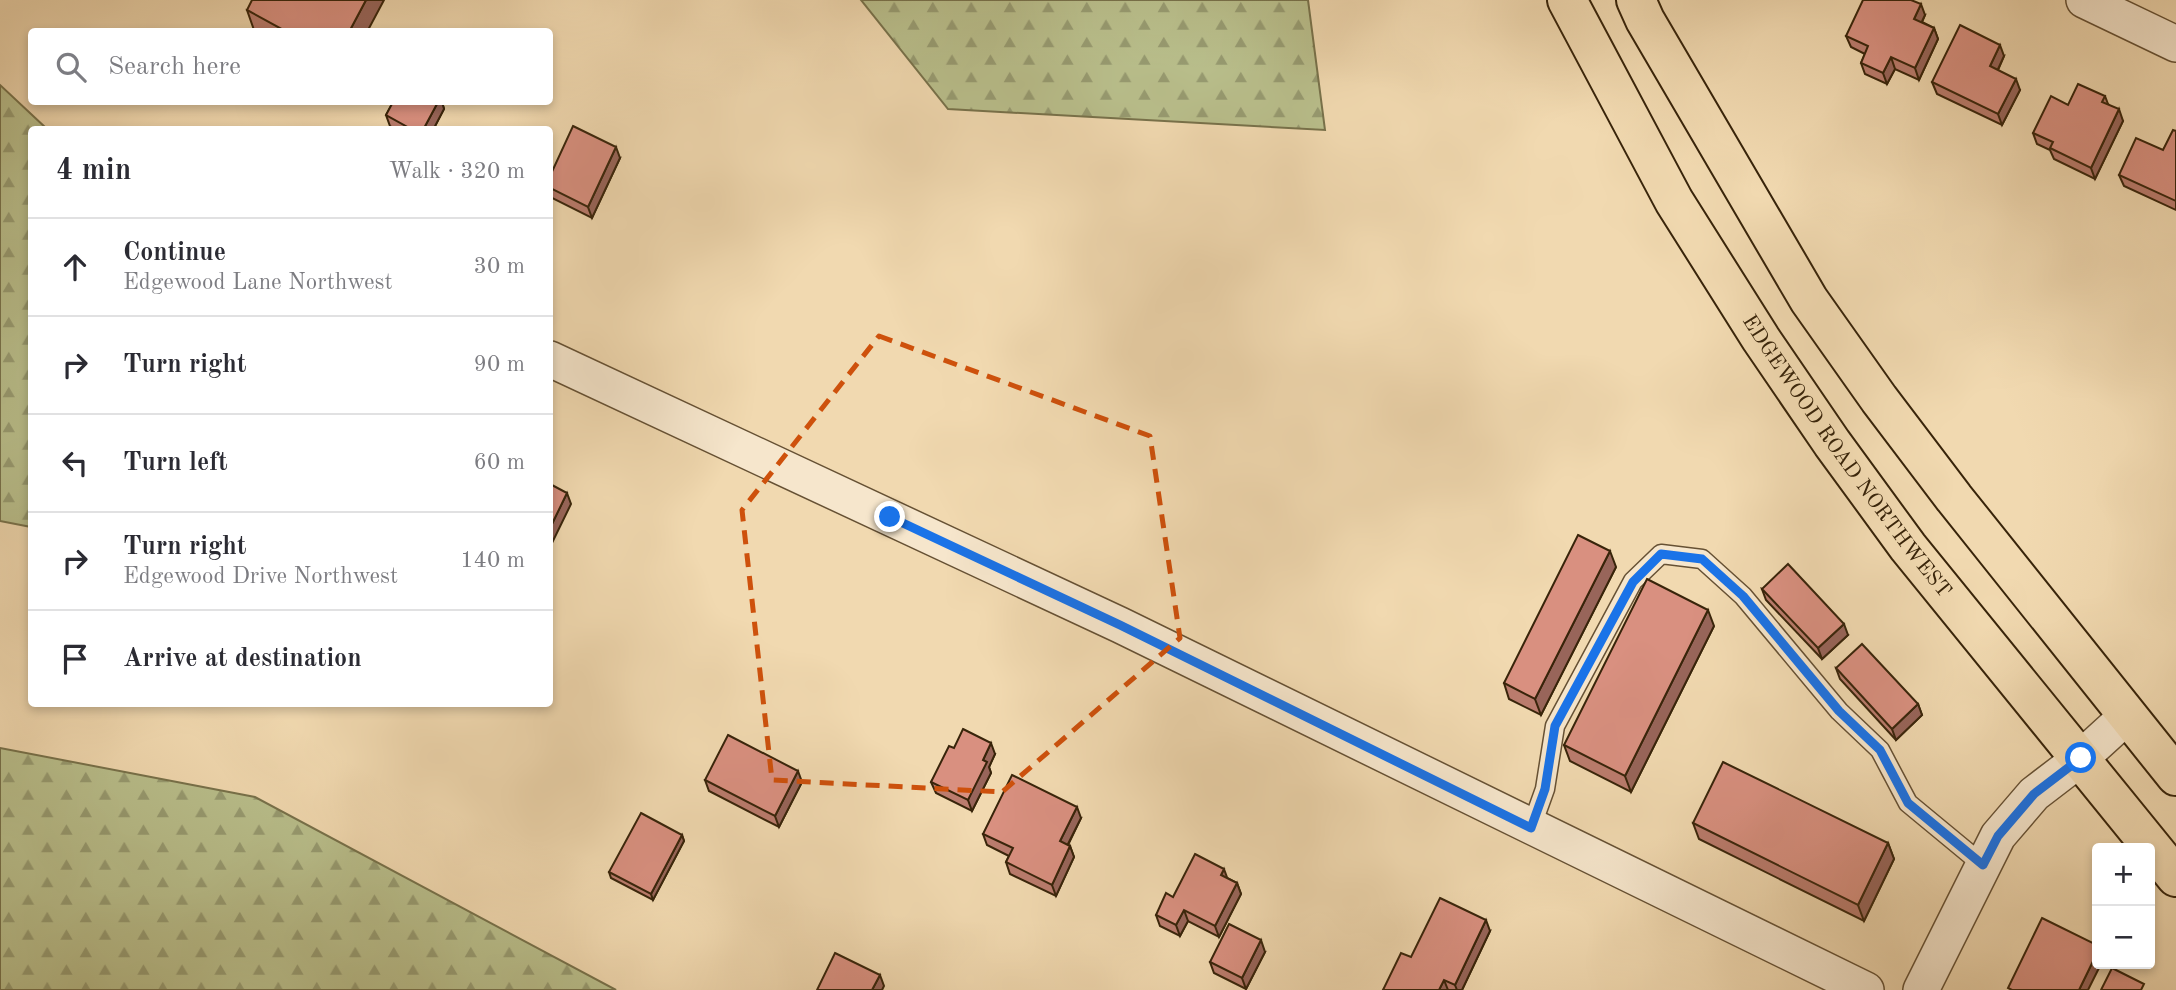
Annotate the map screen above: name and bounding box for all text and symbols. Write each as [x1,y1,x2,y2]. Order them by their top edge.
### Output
search box [28,28,553,105]
icon: search [52,48,90,86]
text: Search here [108,54,241,80]
text: 4 min [56,156,131,186]
text: Walk · 320 m [389,160,525,183]
text: Continue [123,240,226,266]
icon: ahead [56,248,94,286]
text: 30 m [474,255,525,278]
text: Edgewood Lane Northwest [123,271,393,294]
street label: EDGEWOOD ROAD NORTHWEST [1738,311,1955,602]
icon: right [56,346,94,384]
text: Turn right [123,352,246,378]
text: 90 m [474,353,525,376]
icon: left [56,444,94,482]
text: Turn left [123,450,228,476]
text: 60 m [474,451,525,474]
route end [874,501,905,532]
text: Turn right [123,534,246,560]
icon: right [56,542,94,580]
text: 140 m [460,549,525,572]
text: Edgewood Drive Northwest [123,565,398,588]
icon: arrive [56,640,94,678]
text: Arrive at destination [123,646,362,672]
route start [2065,742,2096,773]
map controls [2092,843,2155,969]
button: + [2092,843,2155,906]
button: − [2092,906,2155,969]

